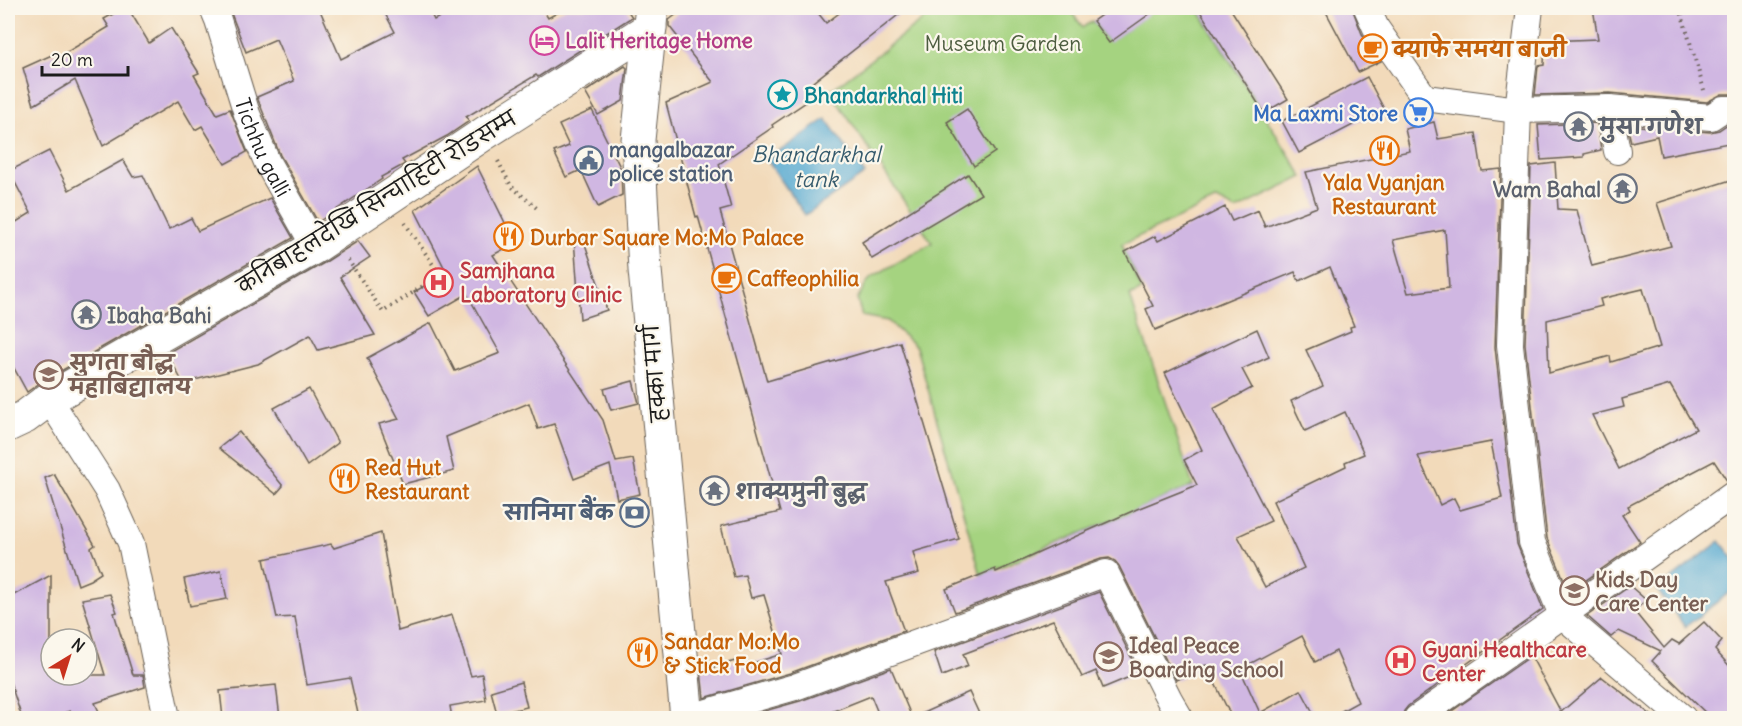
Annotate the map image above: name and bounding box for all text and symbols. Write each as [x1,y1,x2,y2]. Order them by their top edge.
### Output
hotel icon: Lalit Heritage Home [528,24,560,56]
place label: Lalit Heritage Home [565,27,753,54]
park label: Museum Garden [925,30,1081,57]
place label: क्याफे समया बाजी [1391,32,1568,63]
cafe icon: क्याफे समया बाजी [1356,33,1388,65]
scale bar [42,39,128,77]
text: 20 m [51,48,93,71]
place icon: Bhandarkhal Hiti [767,79,799,111]
place label: Bhandarkhal Hiti [804,82,963,109]
street label: Tichhu galli [229,95,297,201]
supermarket icon: Ma Laxmi Store [1403,97,1435,129]
place label: Ma Laxmi Store [1253,100,1398,127]
street label: कनिबाहलदेखि सिन्चाहिटी रोडसम्म [230,101,523,300]
place label: मुसा गणेश [1597,109,1704,144]
temple icon: मुसा गणेश [1562,110,1594,142]
restaurant icon: Yala Vyanjan Restaurant [1368,135,1400,167]
place label: mangalbazar police station [609,136,734,187]
water label: Bhandarkhal tank [752,140,883,193]
public building icon: mangalbazar police station [572,145,604,177]
place label: Yala Vyanjan Restaurant [1322,169,1445,220]
temple icon: Wam Bahal [1606,173,1638,205]
place label: Wam Bahal [1493,176,1601,203]
restaurant icon: Durbar Square Mo:Mo Palace [493,221,525,253]
place label: Durbar Square Mo:Mo Palace [530,224,804,251]
place label: Samjhana Laboratory Clinic [460,257,622,308]
cafe icon: Caffeophilia [710,262,742,294]
place label: Caffeophilia [747,265,859,292]
hospital icon: Samjhana Laboratory Clinic [423,266,455,298]
temple icon: Ibaha Bahi [70,299,102,331]
place label: Ibaha Bahi [107,302,211,329]
street label: हक्का मार्ग [635,322,673,424]
place label: सुगता बौद्ध महाबिद्यालय [67,343,193,400]
school or university icon: सुगता बौद्ध महाबिद्यालय [32,358,64,390]
place label: Red Hut Restaurant [365,454,470,505]
restaurant icon: Red Hut Restaurant [328,463,360,495]
temple icon: शाक्यमुनी बुद्ध [698,475,730,507]
place label: शाक्यमुनी बुद्ध [735,476,869,507]
place label: सानिमा बैंक [502,495,616,526]
bank icon: सानिमा बैंक [619,496,651,528]
place label: Kids Day Care Center [1595,566,1709,617]
school or university icon: Kids Day Care Center [1558,575,1590,607]
north arrow [39,627,99,687]
place label: Sandar Mo:Mo & Stick Food [664,628,800,679]
place label: Ideal Peace Boarding School [1129,632,1284,683]
text: N [68,634,89,656]
place label: Gyani Healthcare Center [1422,636,1587,687]
restaurant icon: Sandar Mo:Mo & Stick Food [627,637,659,669]
school or university icon: Ideal Peace Boarding School [1092,641,1124,673]
hospital icon: Gyani Healthcare Center [1385,645,1417,677]

